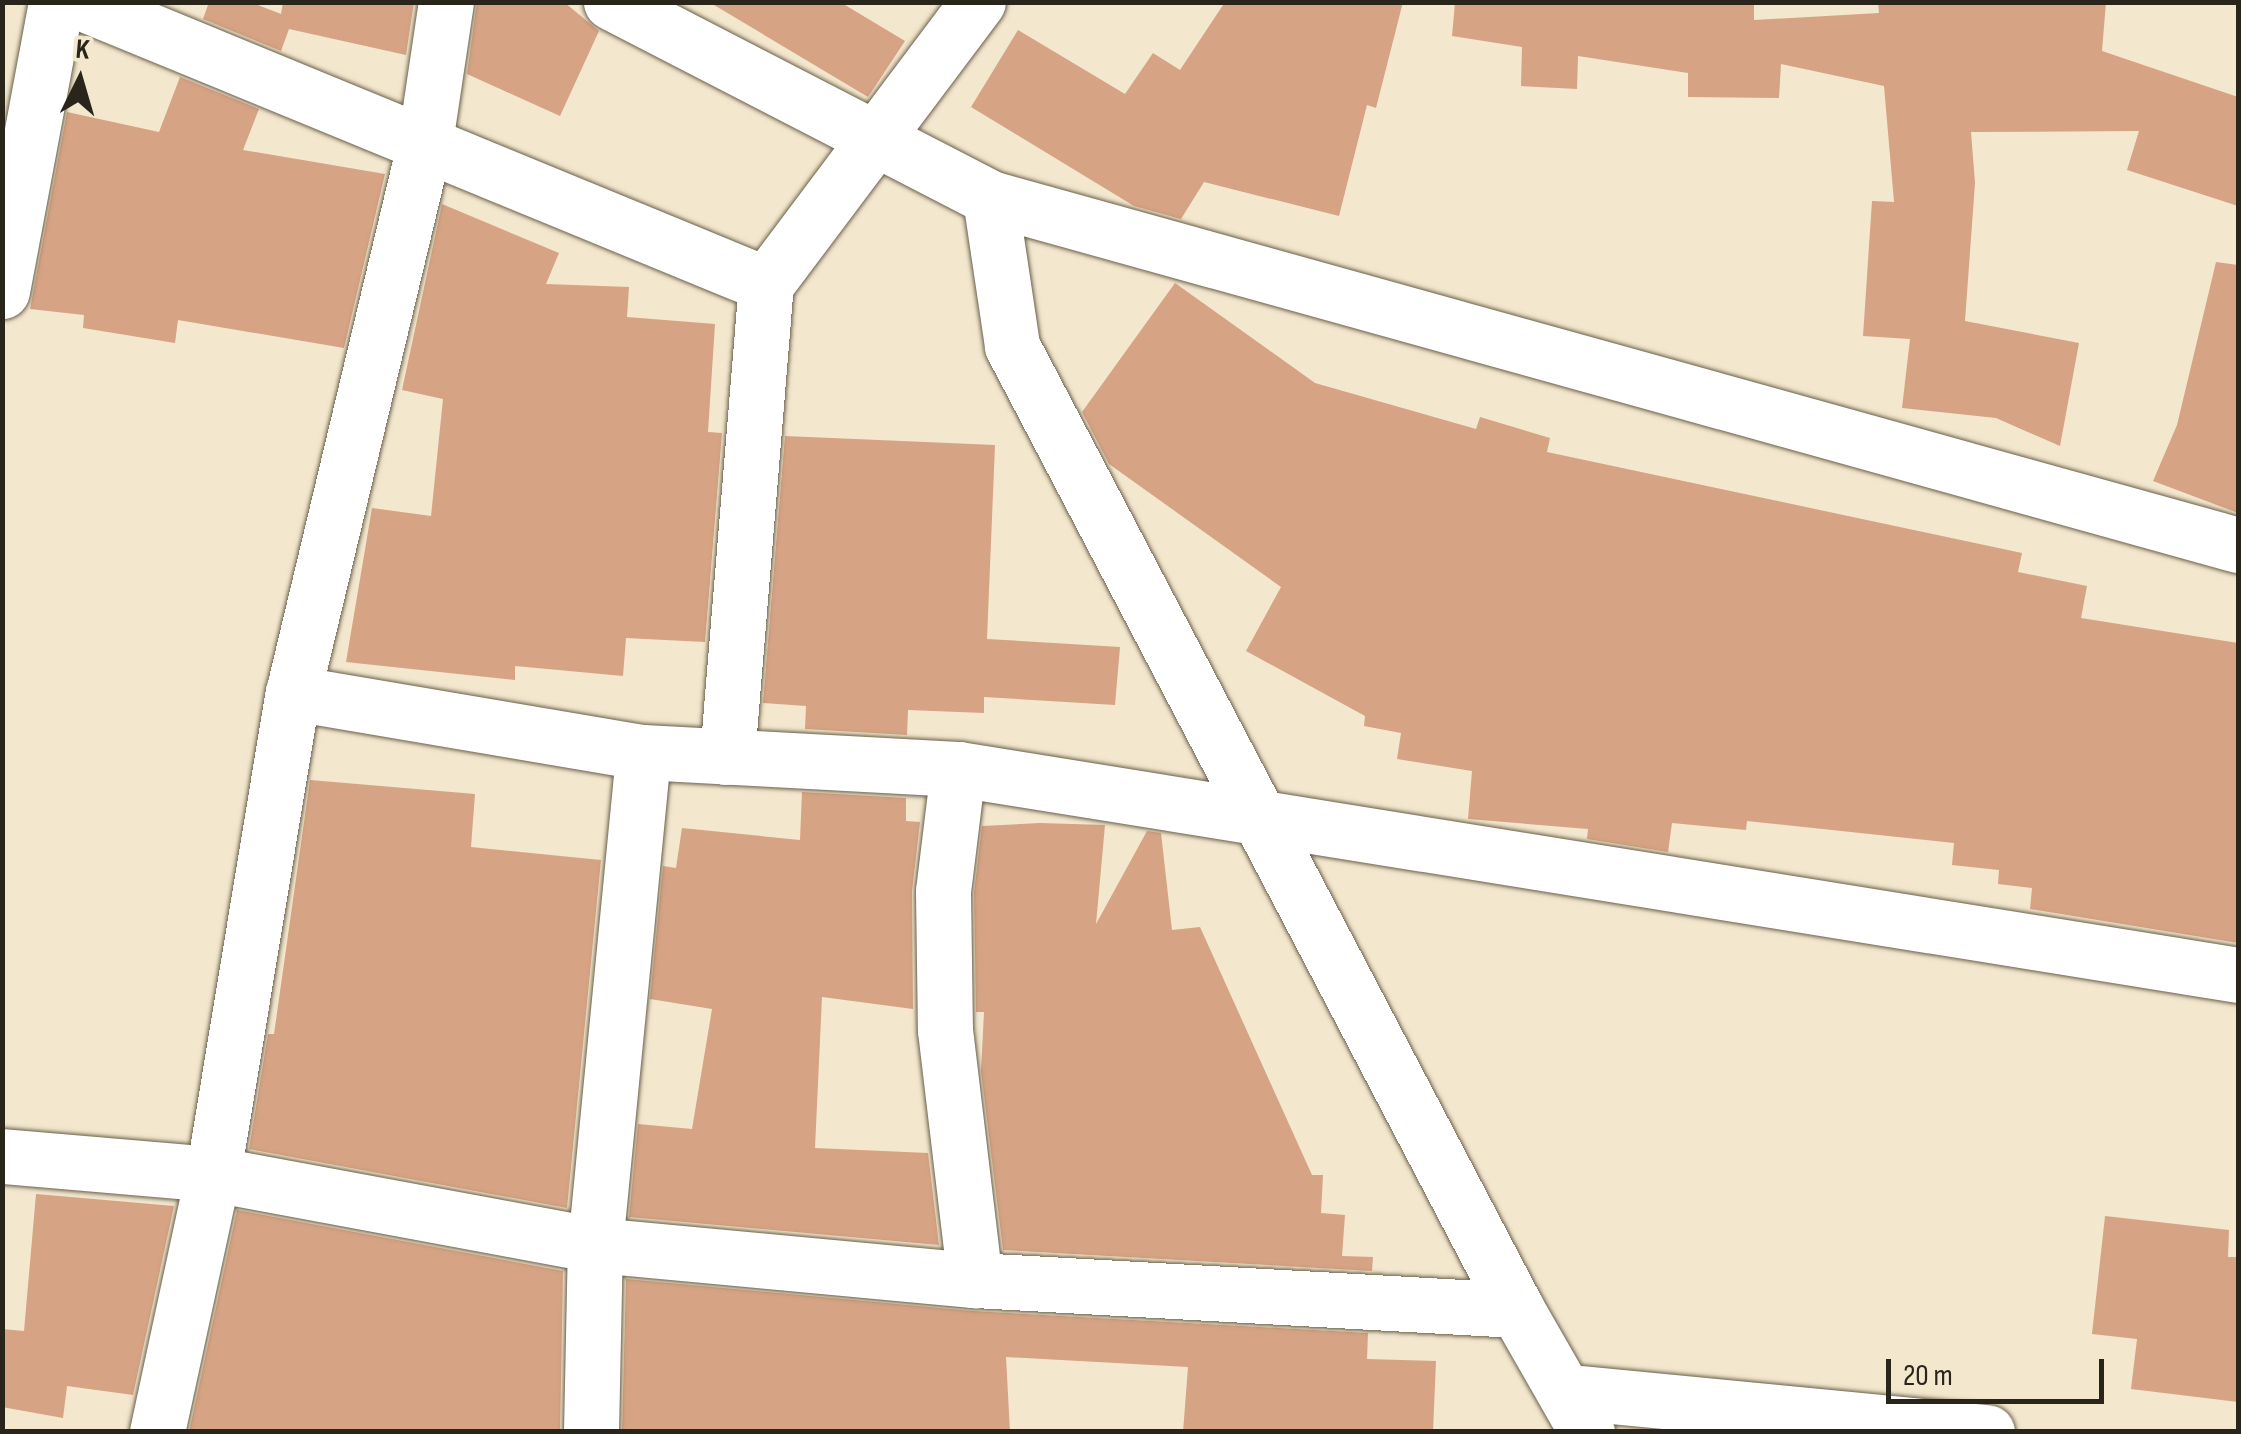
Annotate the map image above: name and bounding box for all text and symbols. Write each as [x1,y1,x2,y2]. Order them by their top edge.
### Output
north arrow [30,30,130,130]
text: K [74,33,91,67]
scale bar [1891,1339,2108,1401]
text: 20 m [1903,1358,1953,1394]

